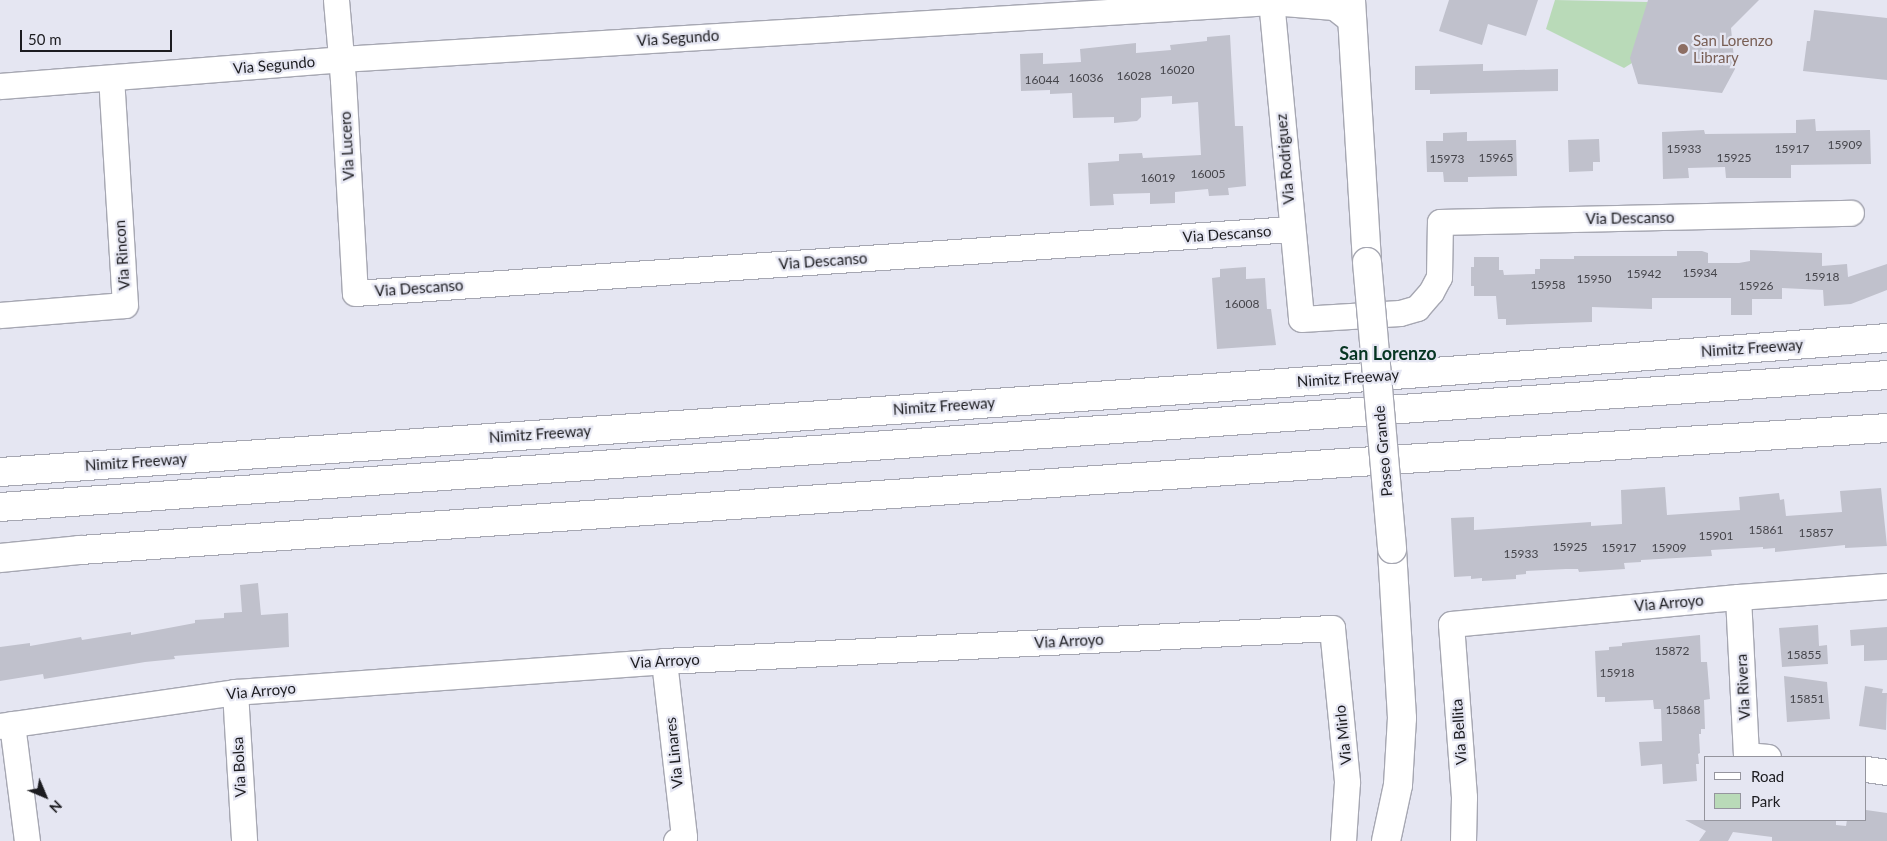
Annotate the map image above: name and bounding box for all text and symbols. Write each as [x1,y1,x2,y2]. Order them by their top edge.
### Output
scale bar [22,20,175,52]
street label: Via Segundo [636,26,720,50]
text: 50 m [28,30,62,48]
place label: San Lorenzo Library [1693,31,1773,66]
marker: San Lorenzo Library [1677,43,1689,55]
street label: Via Segundo [232,52,316,78]
house number: 16020 [1160,63,1194,77]
house number: 16028 [1117,69,1151,83]
house number: 16036 [1069,71,1103,85]
house number: 16044 [1025,73,1059,87]
street label: Via Lucero [336,111,358,181]
street label: Via Rodriguez [1272,113,1298,205]
house number: 15909 [1828,138,1862,152]
house number: 15933 [1667,142,1701,156]
house number: 15917 [1775,142,1809,156]
house number: 15965 [1479,151,1513,165]
house number: 15925 [1717,151,1751,165]
house number: 15973 [1430,152,1464,166]
house number: 16005 [1191,167,1225,181]
house number: 16019 [1141,171,1175,185]
street label: Via Descanso [1585,208,1675,228]
street label: Via Rincon [111,219,133,291]
street label: Via Descanso [1182,222,1272,246]
street label: Via Descanso [778,249,868,273]
house number: 15934 [1683,266,1717,280]
house number: 15942 [1627,267,1661,281]
house number: 15918 [1805,270,1839,284]
house number: 15950 [1577,272,1611,286]
street label: Via Descanso [374,276,464,300]
house number: 15958 [1531,278,1565,292]
house number: 15926 [1739,279,1773,293]
house number: 16008 [1225,297,1259,311]
street label: Nimitz Freeway [1700,335,1804,361]
district label: San Lorenzo [1339,342,1437,364]
street label: Nimitz Freeway [1296,365,1400,391]
street label: Nimitz Freeway [892,393,996,419]
street label: Paseo Grande [1370,405,1396,497]
street label: Nimitz Freeway [488,421,592,447]
street label: Nimitz Freeway [84,449,188,475]
house number: 15861 [1749,523,1783,537]
house number: 15857 [1799,526,1833,540]
house number: 15901 [1699,529,1733,543]
house number: 15925 [1553,540,1587,554]
house number: 15917 [1602,541,1636,555]
house number: 15909 [1652,541,1686,555]
house number: 15933 [1504,547,1538,561]
street label: Via Arroyo [1633,591,1705,615]
street label: Via Arroyo [1034,630,1104,652]
house number: 15872 [1655,644,1689,658]
house number: 15855 [1787,648,1821,662]
street label: Via Arroyo [630,650,700,672]
street label: Via Rivera [1732,653,1754,721]
house number: 15918 [1600,666,1634,680]
street label: Via Arroyo [225,679,297,703]
house number: 15851 [1790,692,1824,706]
street label: Via Bellita [1448,698,1470,766]
house number: 15868 [1666,703,1700,717]
street label: Via Mirlo [1331,704,1355,766]
street label: Via Linares [661,716,687,790]
street label: Via Bolsa [228,736,250,798]
legend [1704,756,1867,821]
text: Road [1751,767,1784,785]
north arrow [20,771,70,821]
text: Park [1751,792,1780,810]
text: N [46,797,66,817]

